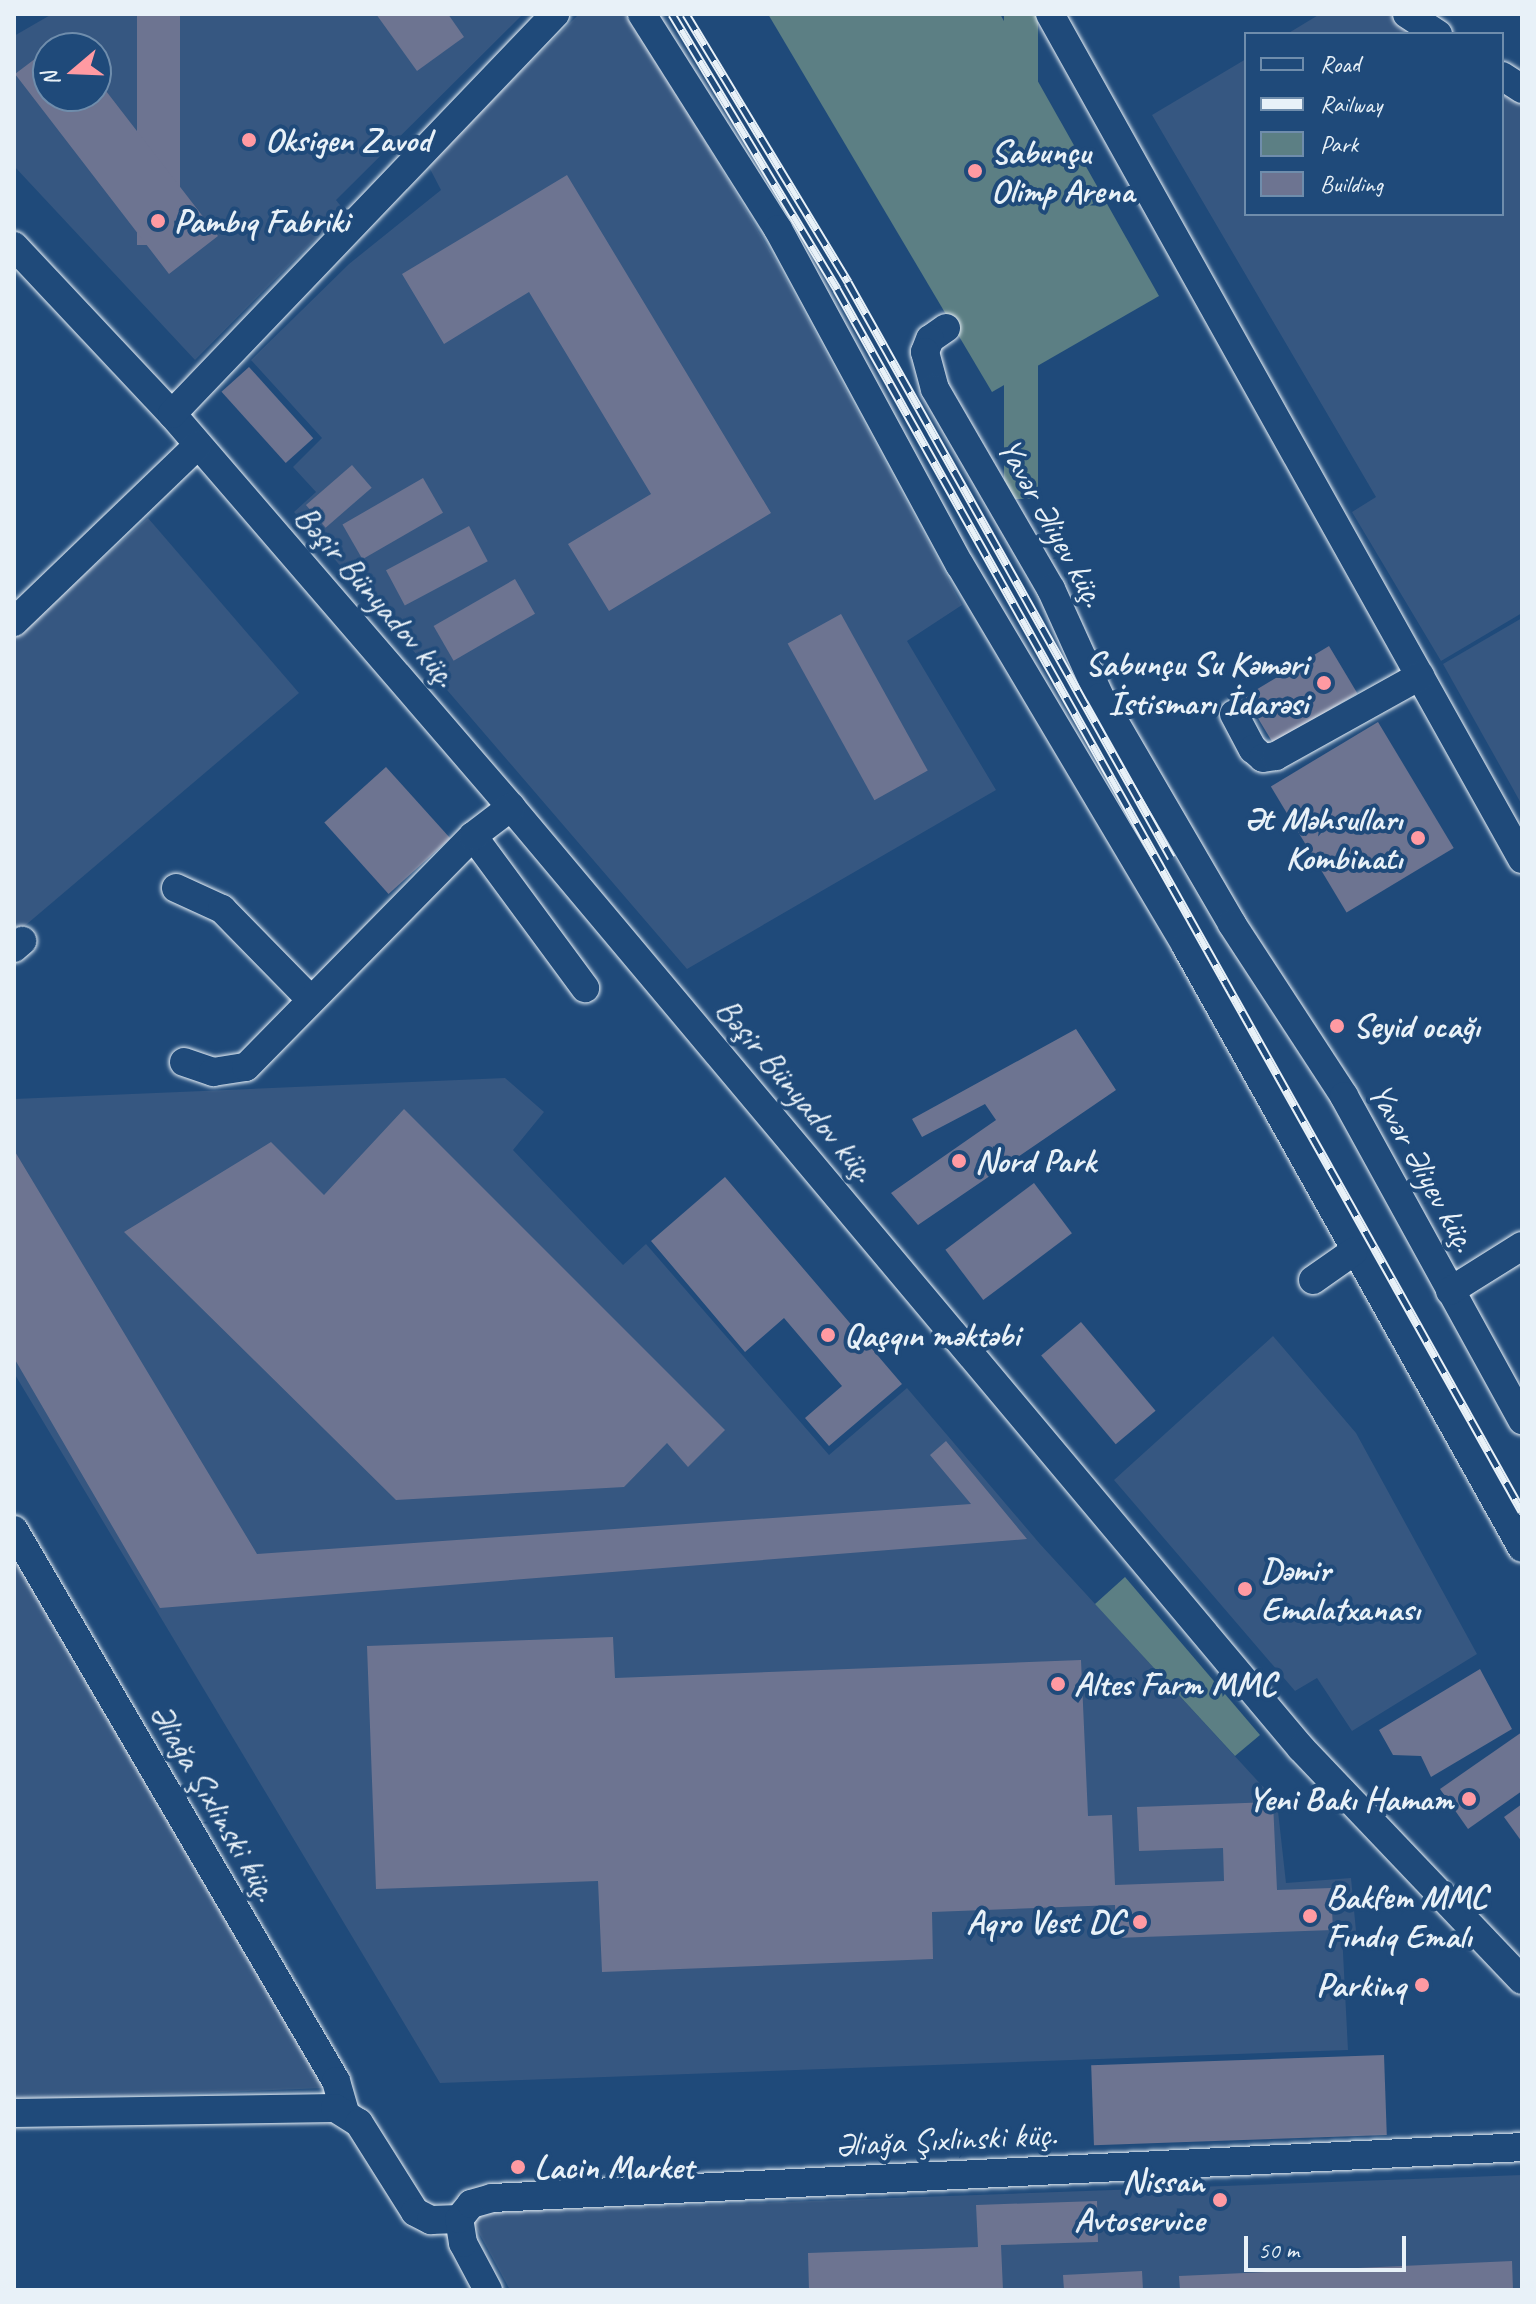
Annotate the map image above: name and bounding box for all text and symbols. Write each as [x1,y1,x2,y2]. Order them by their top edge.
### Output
north arrow [32,32,112,112]
legend [1244,32,1504,216]
text: Road [1320,49,1360,79]
text: N [36,68,67,90]
text: Railway [1320,89,1382,119]
place label: Oksigen Zavod [265,120,430,160]
text: Park [1320,129,1358,159]
marker: Oksigen Zavod [240,131,258,149]
place label: Sabunçu Olimp Arena [991,131,1134,210]
marker: Sabunçu Olimp Arena [966,162,984,180]
text: Building [1320,169,1383,199]
place label: Pambıq Fabriki [174,201,349,241]
marker: Pambıq Fabriki [149,212,167,230]
street label: Yavər Əliyev küç. [989,430,1115,614]
street label: Bəşir Bünyadov küç. [286,497,466,695]
place label: Sabunçu Su Kəməri İstismarı İdarəsi [1085,643,1308,722]
marker: Sabunçu Su Kəməri İstismarı İdarəsi [1315,674,1333,692]
place label: Ət Məhsulları Kombinatı [1245,798,1402,878]
marker: Ət Məhsulları Kombinatı [1409,829,1427,847]
street label: Bəşir Bünyadov küç. [707,990,885,1190]
place label: Seyid ocağı [1353,1006,1478,1046]
marker: Seyid ocağı [1328,1017,1346,1035]
street label: Yavər Əliyev küç. [1360,1075,1486,1259]
place label: Nord Park [975,1141,1097,1181]
marker: Nord Park [950,1152,968,1170]
place label: Qaçqın məktəbi [844,1315,1018,1355]
marker: Qaçqın məktəbi [819,1326,837,1344]
place label: Dəmir Emalatxanası [1261,1549,1420,1628]
marker: Dəmir Emalatxanası [1236,1580,1254,1598]
place label: Altes Farm MMC [1074,1664,1278,1704]
marker: Altes Farm MMC [1049,1675,1067,1693]
street label: Əliağa Şıxlinski küç. [141,1696,287,1908]
place label: Yeni Bakı Hamam [1247,1779,1453,1819]
marker: Yeni Bakı Hamam [1460,1790,1478,1808]
place label: Bakfem MMC Fındıq Emalı [1326,1876,1487,1956]
place label: Aqro Vest DC [966,1902,1124,1942]
marker: Bakfem MMC Fındıq Emalı [1301,1907,1319,1925]
marker: Aqro Vest DC [1131,1913,1149,1931]
place label: Parkinq [1316,1965,1406,2005]
marker: Parkinq [1413,1976,1431,1994]
street label: Əliağa Şıxlinski küç. [834,2113,1058,2165]
place label: Lacin Market [534,2147,694,2187]
marker: Lacin Market [509,2158,527,2176]
place label: Nissan Avtoservice [1074,2160,1204,2240]
marker: Nissan Avtoservice [1211,2191,1229,2209]
scale bar [1248,2220,1410,2270]
text: 50 m [1258,2235,1299,2265]

